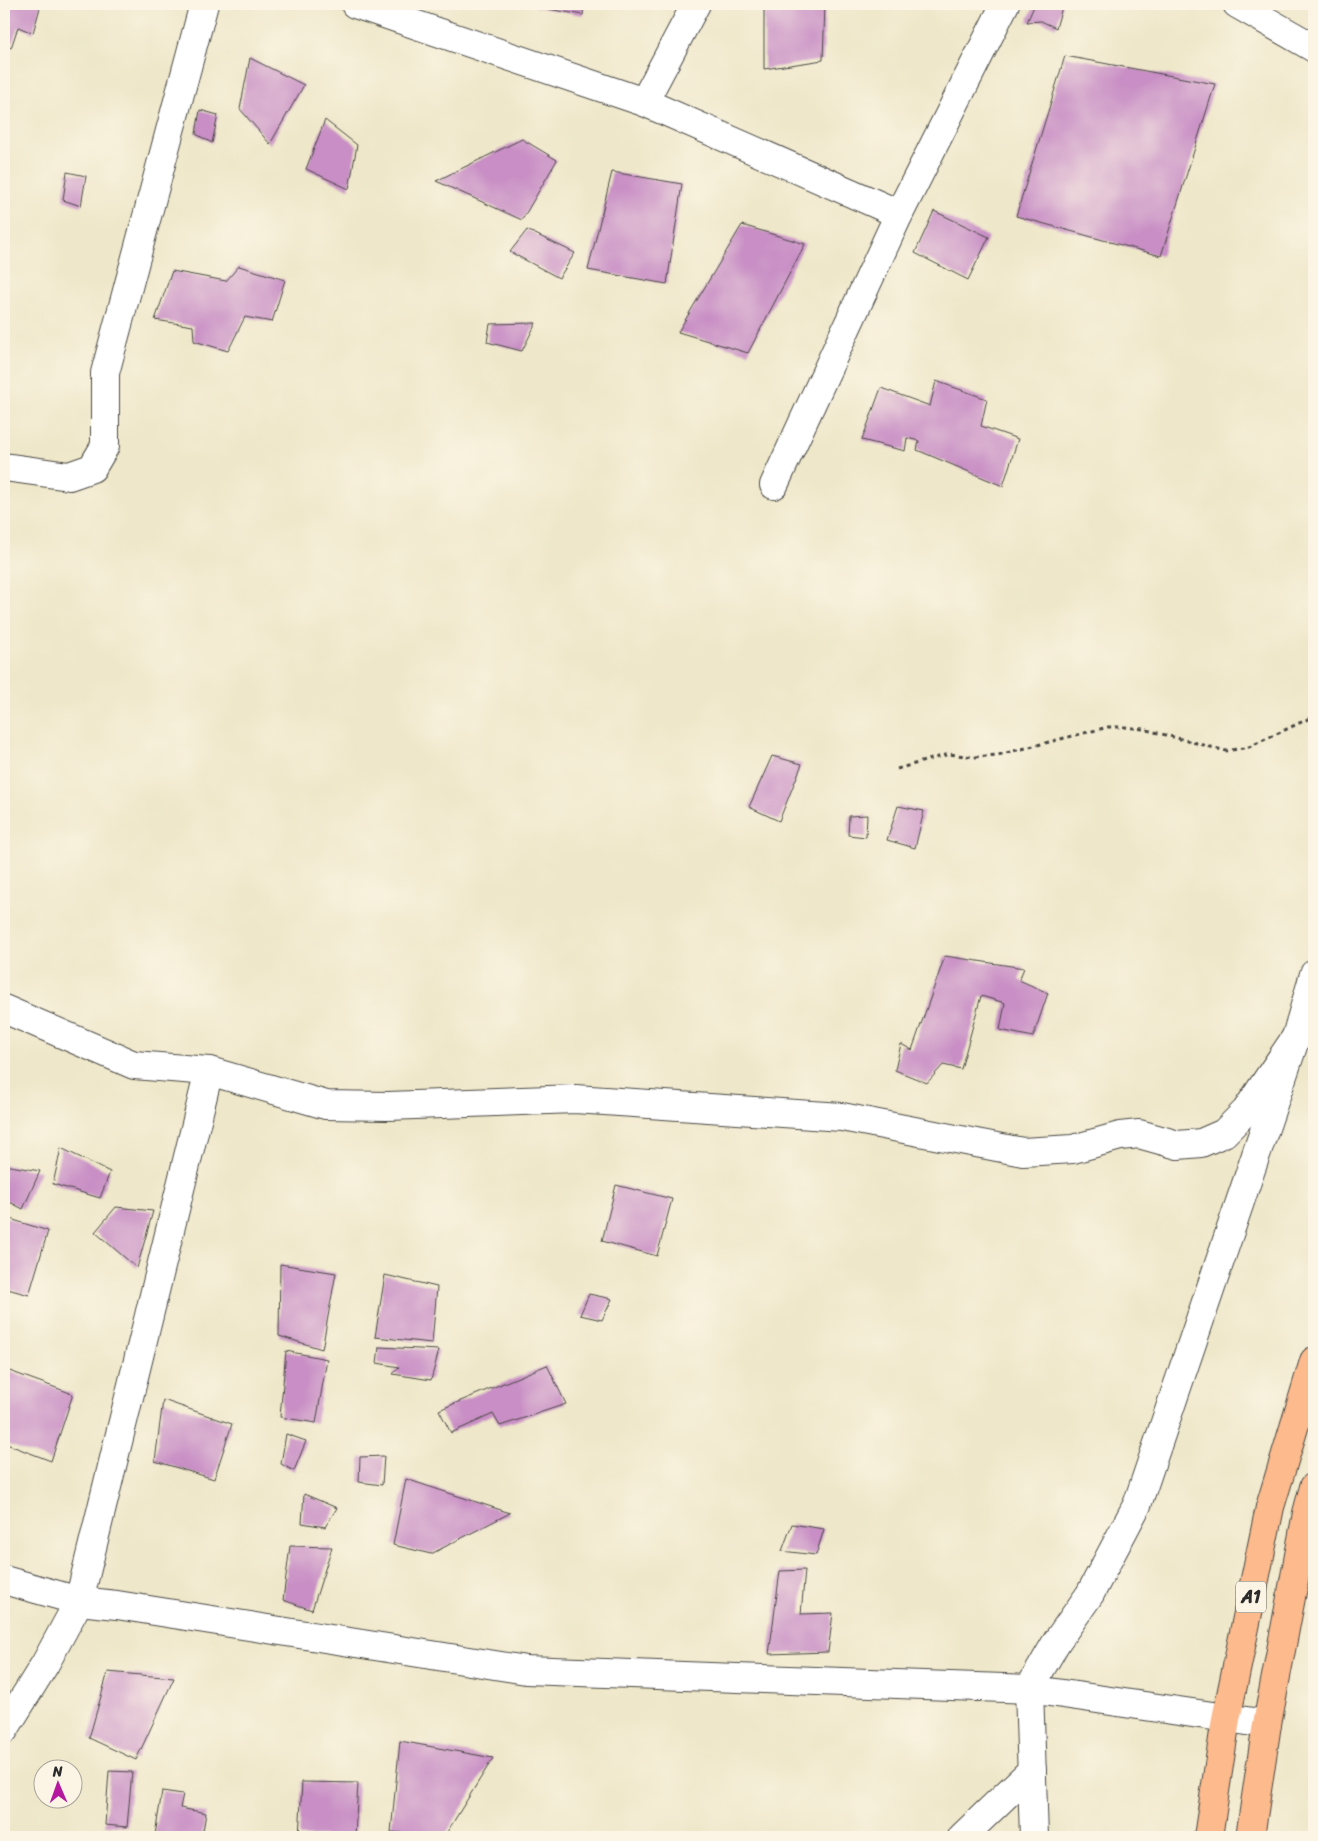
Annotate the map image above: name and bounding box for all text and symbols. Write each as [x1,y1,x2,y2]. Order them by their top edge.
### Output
road number: A1 [1236,1581,1266,1612]
north arrow [32,1758,82,1808]
text: N [51,1759,63,1784]

